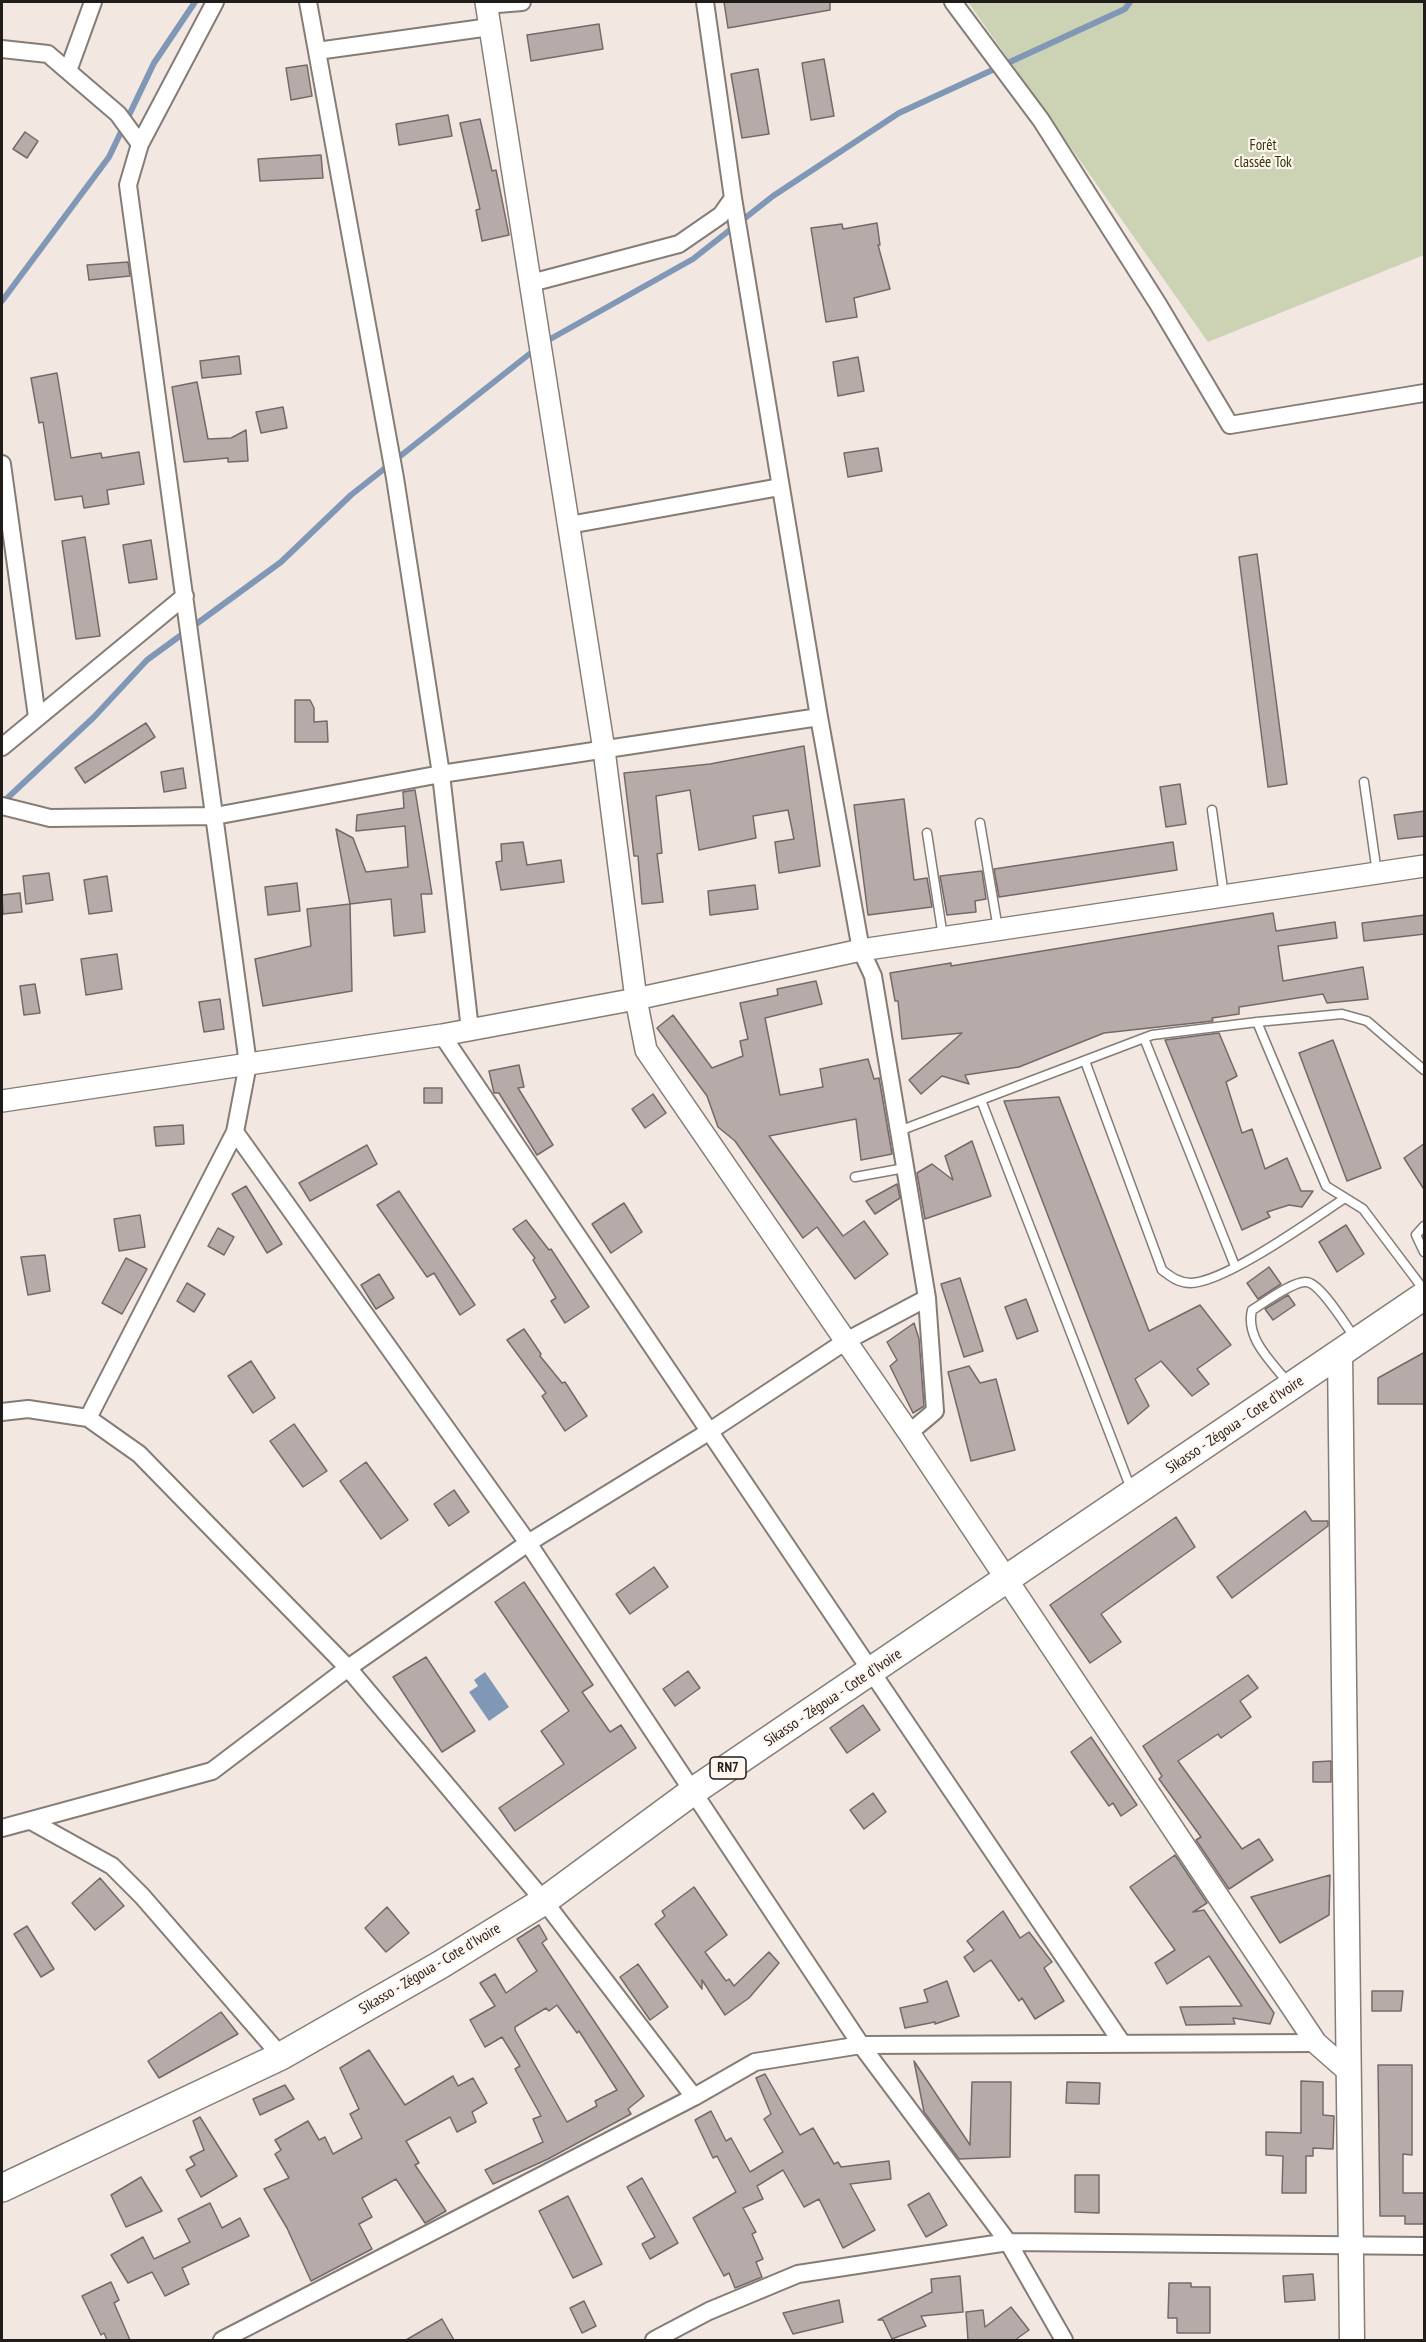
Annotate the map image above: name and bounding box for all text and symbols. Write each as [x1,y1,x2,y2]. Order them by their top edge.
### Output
park label: Forêt classée Tok [1234,137,1292,172]
street label: Sikasso - Zégoua - Cote d'Ivoire [1163,1372,1307,1478]
street label: Sikasso - Zégoua - Cote d'Ivoire [761,1645,905,1751]
road number: RN7 [710,1757,746,1779]
street label: Sikasso - Zégoua - Cote d'Ivoire [356,1920,504,2018]

